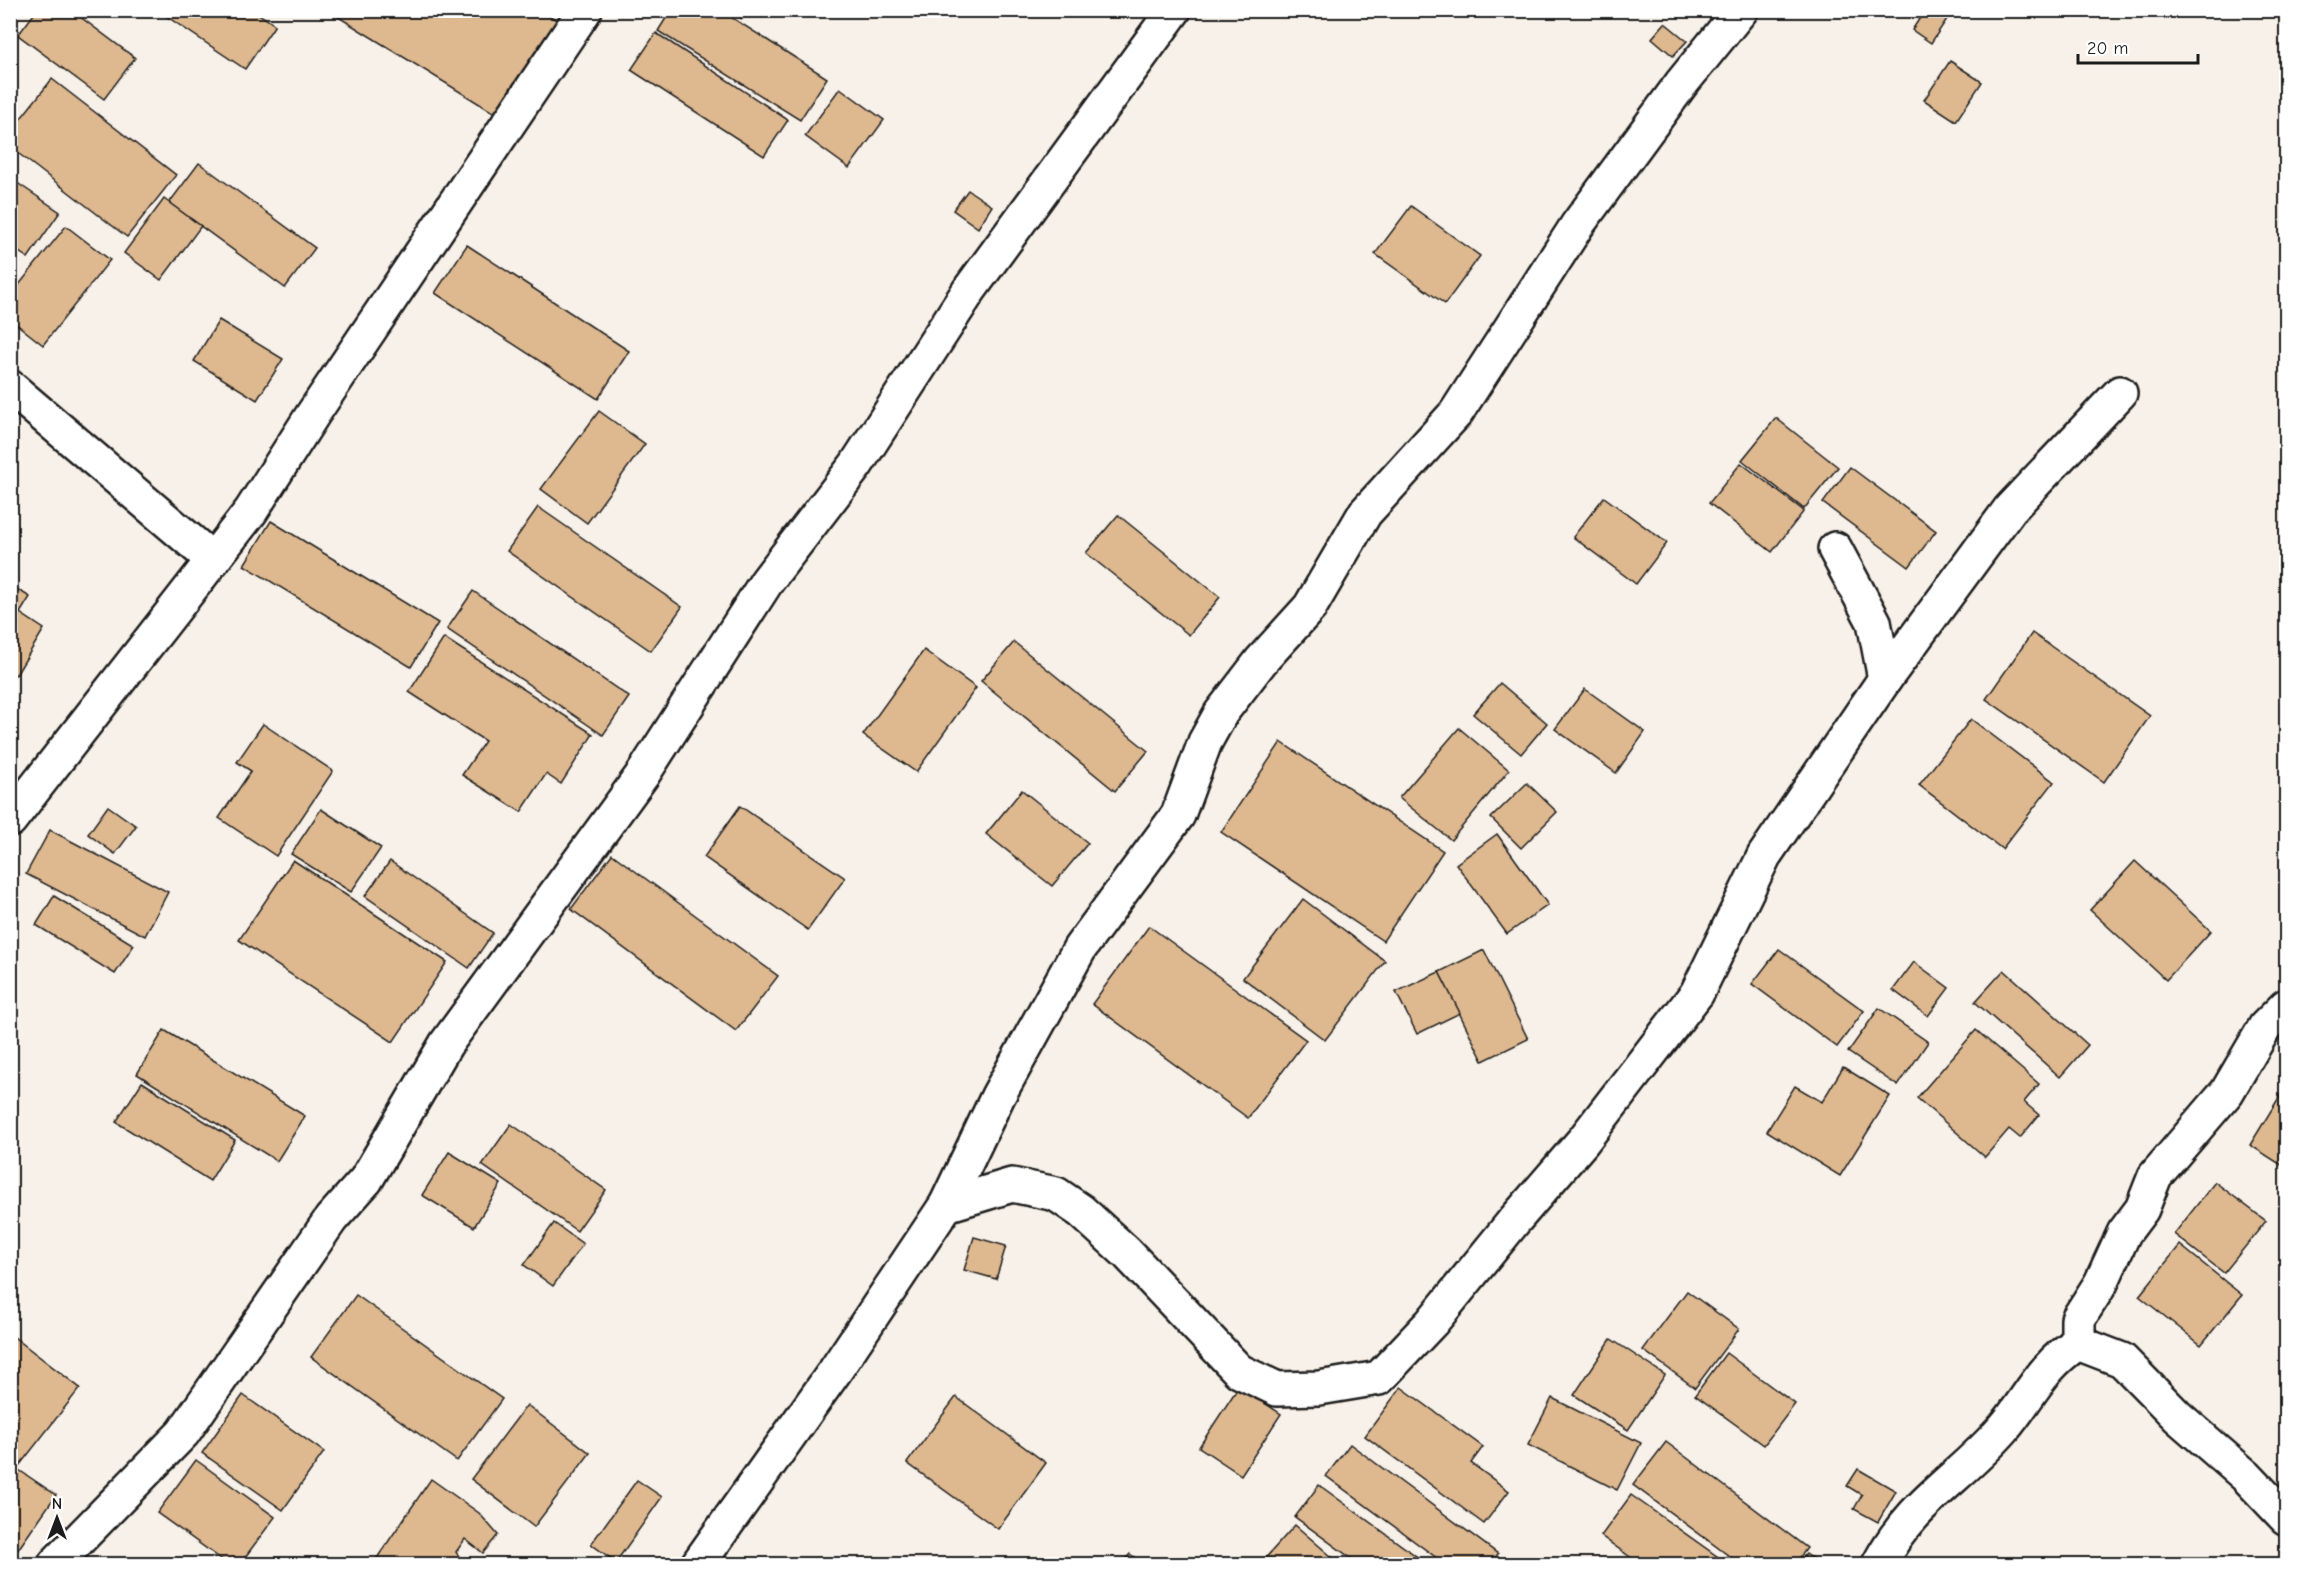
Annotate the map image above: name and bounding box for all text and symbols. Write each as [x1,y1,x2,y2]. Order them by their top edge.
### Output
scale bar [2078,27,2198,65]
text: 20 m [2087,38,2128,59]
north arrow [27,1488,87,1548]
text: N [52,1495,62,1513]

